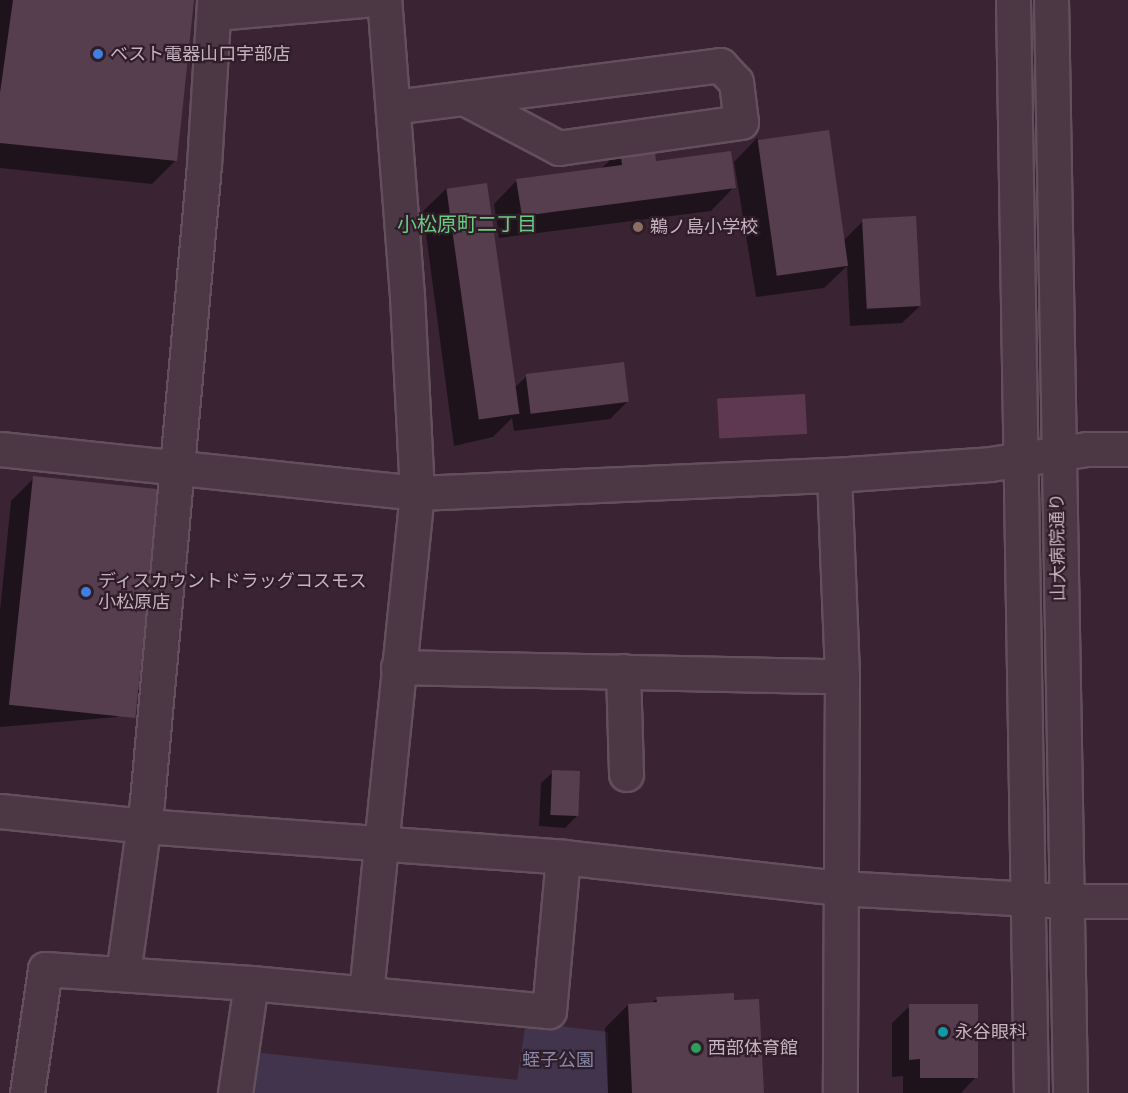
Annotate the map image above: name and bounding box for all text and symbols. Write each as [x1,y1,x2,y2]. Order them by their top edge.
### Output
place label: ベスト電器山口宇部店 [110,43,290,65]
marker: ベスト電器山口宇部店 [91,47,105,61]
district label: 小松原町二丁目 [397,212,537,236]
place label: 鵜ノ島小学校 [650,216,758,238]
marker: 鵜ノ島小学校 [631,220,645,234]
street label: 山大病院通り [1046,493,1070,601]
place label: ディスカウントドラッグコスモス 小松原店 [98,571,368,614]
marker: ディスカウントドラッグコスモス 小松原店 [79,585,93,599]
place label: 永谷眼科 [955,1021,1027,1043]
marker: 永谷眼科 [936,1025,950,1039]
place label: 西部体育館 [708,1037,798,1059]
marker: 西部体育館 [689,1041,703,1055]
park label: 蛭子公園 [522,1049,594,1071]

